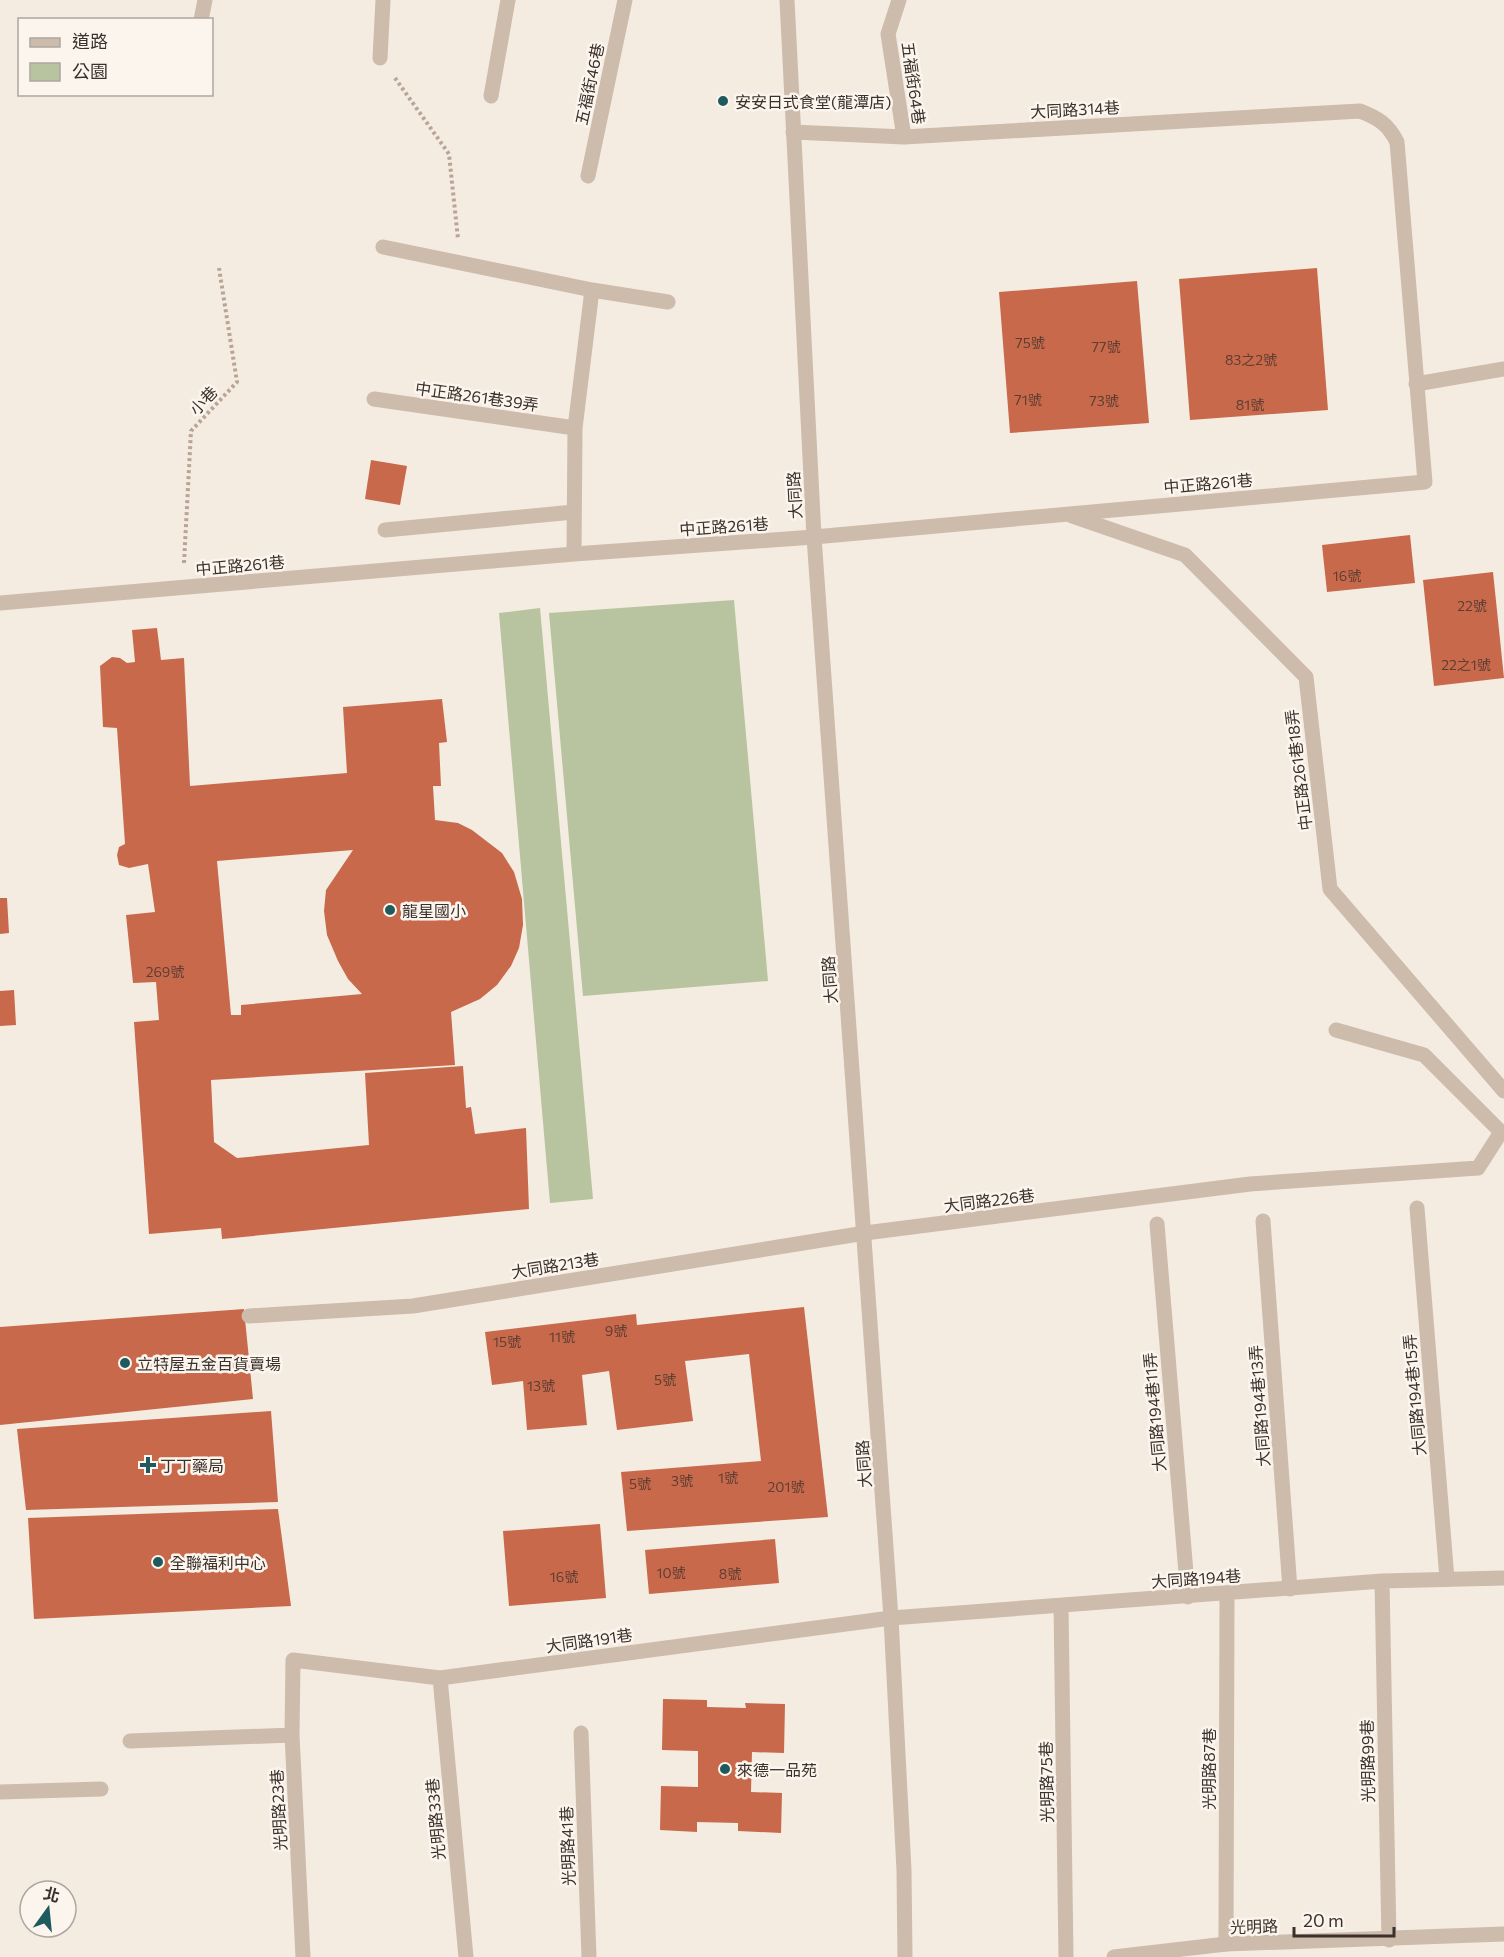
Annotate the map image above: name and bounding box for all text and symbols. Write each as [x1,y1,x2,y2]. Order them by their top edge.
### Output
legend [18,18,213,96]
text: 道路 [72,30,108,52]
street label: 五福街64巷 [899,40,929,126]
street label: 五福街46巷 [571,41,607,127]
text: 公園 [72,60,108,82]
place label: 安安日式食堂(龍潭店) [735,92,891,111]
marker: 安安日式食堂(龍潭店) [716,94,730,108]
street label: 大同路314巷 [1030,97,1120,121]
house number: 75號 [1015,334,1045,351]
house number: 77號 [1092,338,1120,355]
house number: 83之2號 [1225,351,1277,368]
street label: 中正路261巷39弄 [414,378,540,414]
street label: 小巷 [185,382,221,418]
house number: 71號 [1014,391,1042,408]
house number: 73號 [1089,392,1119,409]
house number: 81號 [1236,396,1264,413]
street label: 中正路261巷 [1163,470,1253,496]
street label: 大同路 [783,471,805,519]
street label: 中正路261巷 [679,513,769,539]
street label: 中正路261巷 [195,552,285,578]
house number: 16號 [1333,567,1361,584]
house number: 22號 [1457,597,1487,614]
house number: 22之1號 [1441,656,1491,673]
street label: 中正路261巷18弄 [1281,708,1315,832]
place label: 龍星國小 [402,901,466,920]
marker: 龍星國小 [383,903,397,917]
street label: 大同路 [818,955,840,1005]
house number: 269號 [146,963,184,980]
street label: 大同路226巷 [942,1185,1036,1215]
street label: 大同路213巷 [510,1249,600,1281]
house number: 9號 [605,1322,627,1339]
house number: 11號 [549,1328,575,1345]
house number: 15號 [493,1333,521,1350]
street label: 大同路194巷15弄 [1399,1333,1429,1457]
street label: 大同路194巷13弄 [1245,1344,1273,1468]
street label: 大同路194巷11弄 [1139,1351,1169,1473]
place label: 立特屋五金百貨賣場 [137,1354,281,1373]
marker: 立特屋五金百貨賣場 [118,1356,132,1370]
house number: 5號 [654,1371,676,1388]
house number: 13號 [527,1377,555,1394]
street label: 大同路 [852,1439,874,1489]
place label: 丁丁藥局 [160,1456,224,1475]
marker: 丁丁藥局 [141,1458,155,1472]
house number: 1號 [718,1469,738,1486]
house number: 3號 [671,1472,693,1489]
house number: 5號 [629,1475,651,1492]
house number: 201號 [768,1478,804,1495]
place label: 全聯福利中心 [170,1553,266,1572]
marker: 全聯福利中心 [151,1555,165,1569]
house number: 10號 [656,1564,686,1581]
house number: 8號 [719,1565,741,1582]
street label: 大同路194巷 [1150,1565,1242,1591]
house number: 16號 [550,1568,578,1585]
street label: 大同路191巷 [544,1625,634,1655]
street label: 光明路99巷 [1357,1719,1377,1803]
street label: 光明路87巷 [1199,1728,1218,1810]
street label: 光明路75巷 [1036,1741,1056,1823]
place label: 來德一品苑 [737,1760,817,1779]
marker: 來德一品苑 [718,1762,732,1776]
street label: 光明路23巷 [266,1769,290,1851]
street label: 光明路33巷 [422,1777,448,1861]
street label: 光明路41巷 [556,1806,578,1886]
north arrow [18,1879,78,1939]
text: 北 [42,1883,62,1905]
scale bar [1294,1900,1394,1938]
text: 20 m [1303,1909,1344,1931]
street label: 光明路 [1230,1916,1278,1936]

